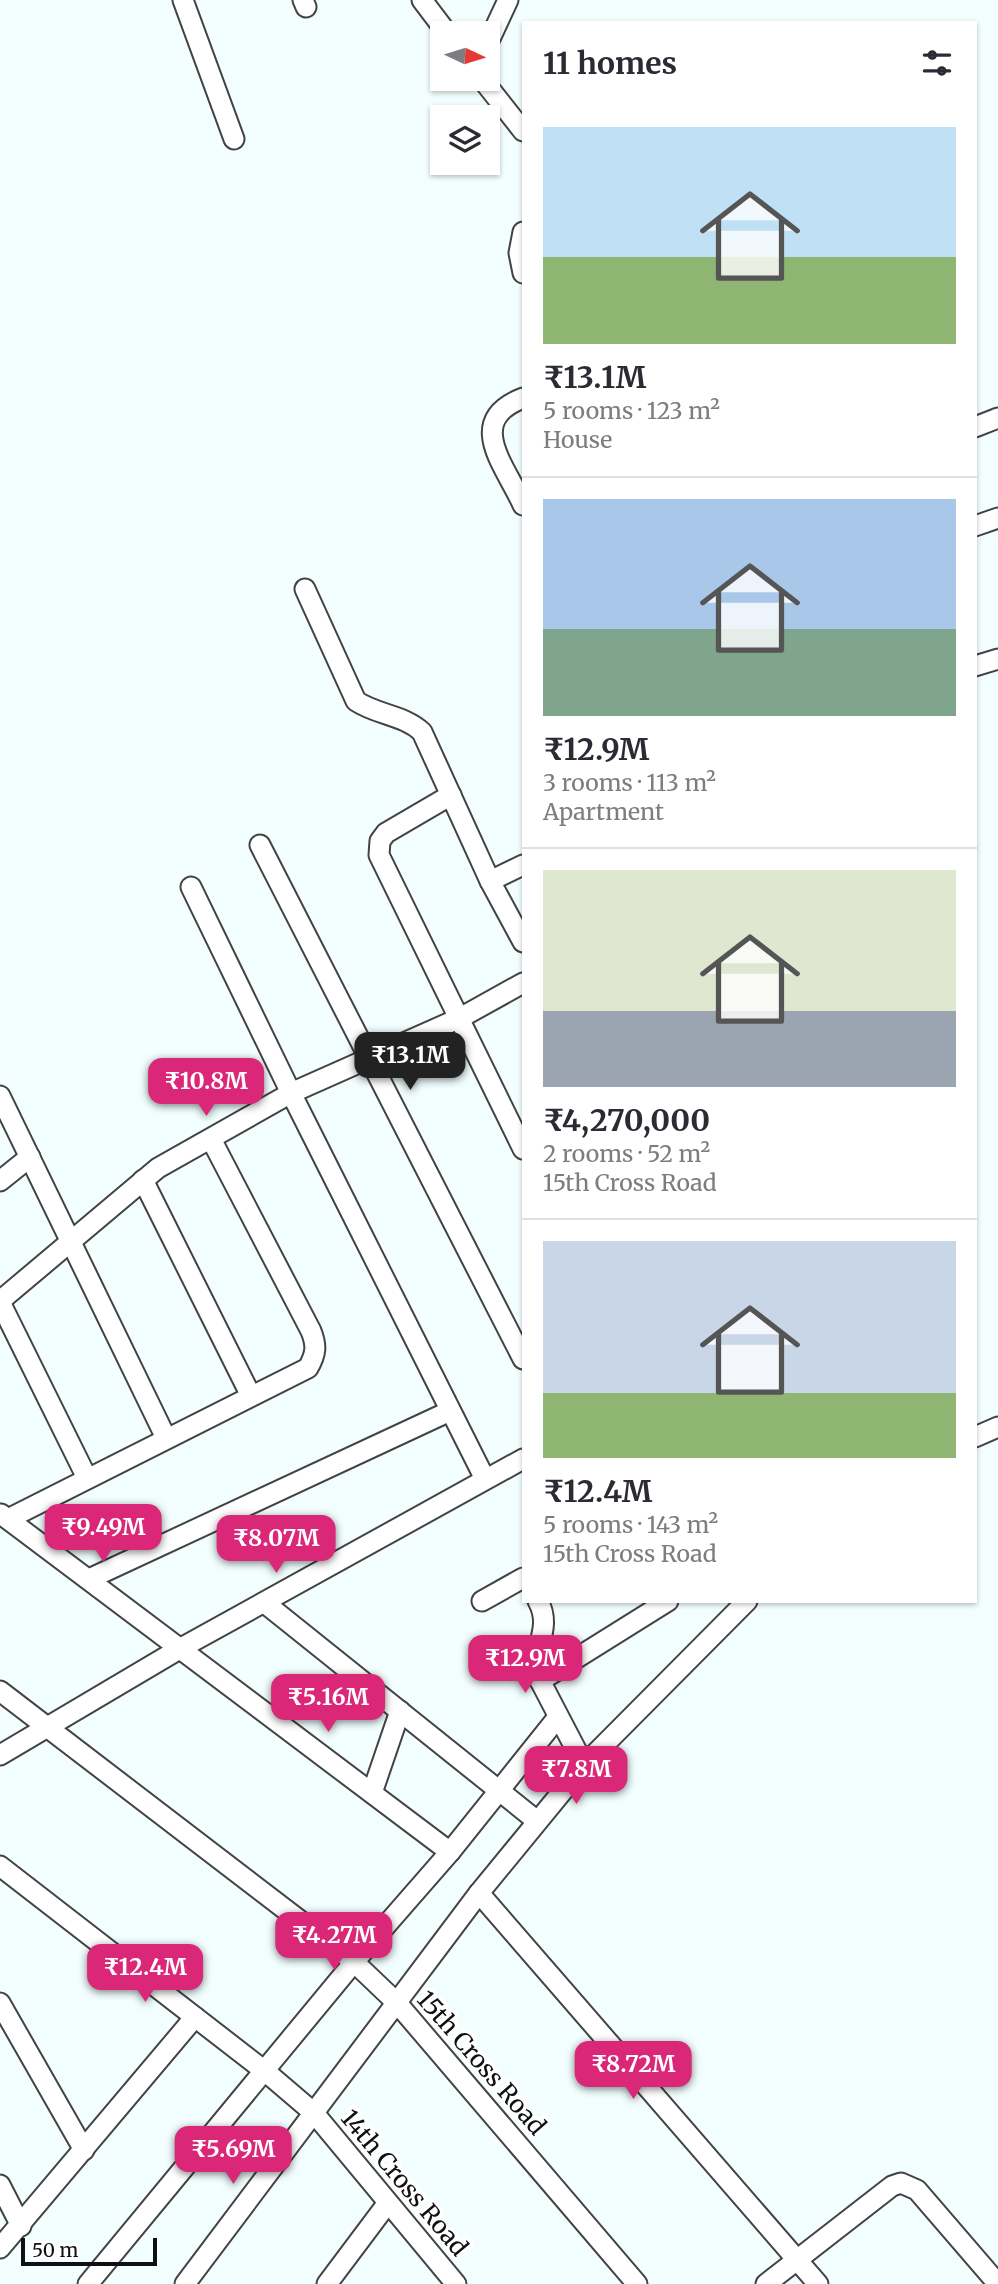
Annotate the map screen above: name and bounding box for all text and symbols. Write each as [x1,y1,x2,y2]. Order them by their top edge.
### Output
north arrow [430,21,500,91]
map controls [430,21,500,175]
text: 11 homes [543,44,677,82]
icon: filters [918,44,956,82]
button: layers [430,105,500,175]
icon: home [687,173,813,299]
text: ₹13.1M [543,358,646,396]
text: 5 rooms · 123 m² [543,396,720,425]
text: House [543,425,612,454]
icon: home [687,545,813,671]
text: ₹12.9M [543,730,649,768]
text: 3 rooms · 113 m² [543,768,716,797]
text: Apartment [543,797,664,826]
icon: home [687,916,813,1042]
pin: ₹13.1M [353,1032,467,1092]
text: ₹13.1M [370,1040,450,1069]
pin: ₹10.8M [149,1058,263,1118]
text: ₹10.8M [164,1066,248,1095]
text: ₹4,270,000 [543,1101,710,1139]
text: 2 rooms · 52 m² [543,1139,710,1168]
text: 15th Cross Road [543,1168,717,1197]
icon: home [687,1287,813,1413]
text: ₹12.4M [543,1472,652,1510]
pin: ₹9.49M [46,1504,160,1564]
text: 5 rooms · 143 m² [543,1510,718,1539]
text: ₹9.49M [61,1512,145,1541]
pin: ₹8.07M [219,1516,333,1575]
text: ₹8.07M [233,1523,319,1552]
text: 15th Cross Road [543,1539,717,1568]
pin: ₹12.9M [468,1636,582,1695]
text: ₹12.9M [484,1643,566,1672]
pin: ₹5.16M [271,1674,385,1734]
text: ₹5.16M [287,1682,369,1711]
pin: ₹7.8M [527,1746,625,1806]
text: ₹7.8M [540,1754,612,1783]
pin: ₹4.27M [277,1912,391,1972]
text: ₹4.27M [291,1920,377,1949]
pin: ₹12.4M [88,1944,202,2004]
text: ₹12.4M [103,1952,187,1981]
street label: 15th Cross Road [410,1984,552,2141]
pin: ₹8.72M [576,2042,690,2101]
text: ₹8.72M [591,2049,675,2078]
street label: 14th Cross Road [334,2103,475,2262]
pin: ₹5.69M [176,2126,290,2186]
text: ₹5.69M [191,2134,275,2163]
scale bar [21,2235,158,2267]
text: 50 m [32,2238,78,2262]

